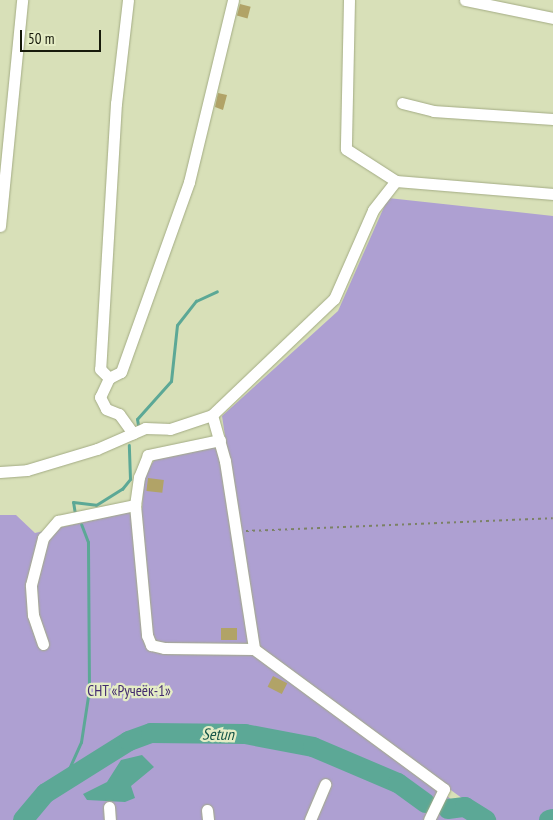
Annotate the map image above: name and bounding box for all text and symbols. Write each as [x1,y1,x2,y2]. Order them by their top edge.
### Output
scale bar [22,20,104,52]
text: 50 m [28,29,54,48]
park label: СНТ «Ручеёк-1» [87,682,171,700]
water label: Setun [202,724,234,744]

